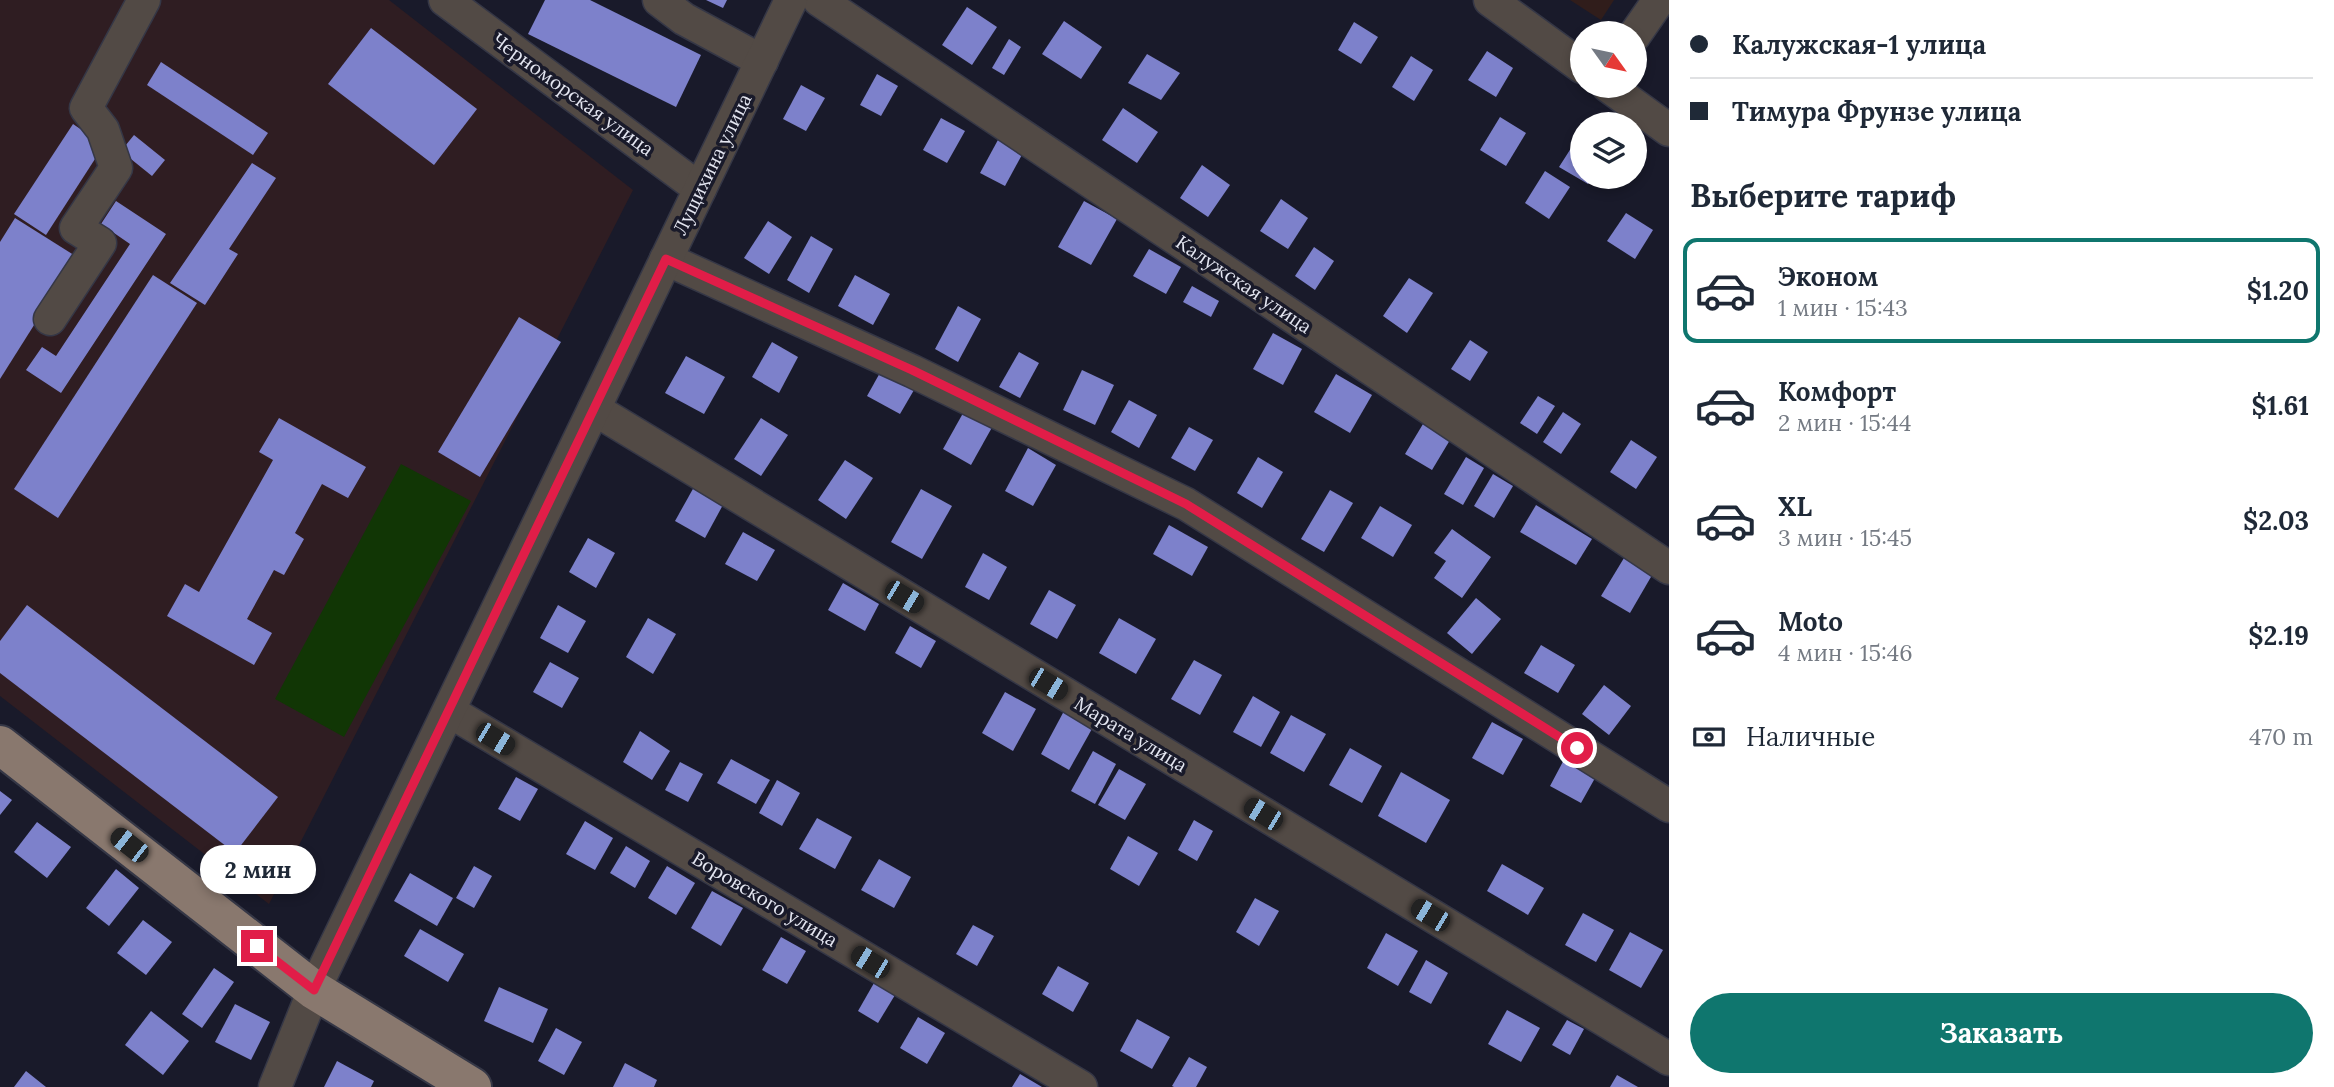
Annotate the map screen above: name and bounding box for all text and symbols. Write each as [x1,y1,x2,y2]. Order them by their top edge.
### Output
north arrow [1570,21,1647,98]
map controls [1570,21,1647,189]
street label: Черноморская улица [487,27,659,161]
text: Калужская-1 улица [1732,28,1986,61]
street label: Лущихина улица [667,89,757,239]
text: Тимура Фрунзе улица [1732,95,2021,128]
button: layers [1570,112,1647,189]
text: Выберите тариф [1690,175,1956,216]
street label: Калужская улица [1171,230,1317,338]
icon: car [1694,259,1757,322]
text: Эконом [1778,260,1878,293]
text: $1.20 [2247,274,2309,307]
text: 1 мин · 15:43 [1778,293,1908,322]
icon: car [1694,374,1757,437]
text: Комфорт [1778,375,1896,408]
text: $1.61 [2252,389,2309,422]
text: 2 мин · 15:44 [1778,408,1912,437]
icon: car [1694,489,1757,552]
text: XL [1778,490,1812,523]
text: $2.03 [2243,504,2309,537]
text: 3 мин · 15:45 [1778,523,1912,552]
car [881,577,928,617]
icon: car [1694,604,1757,667]
text: Moto [1778,605,1843,638]
text: $2.19 [2248,619,2309,652]
text: 4 мин · 15:46 [1778,638,1912,667]
car [1025,664,1072,704]
street label: Марата улица [1070,691,1192,777]
icon: cash [1690,718,1728,756]
car [472,719,519,759]
text: Наличные [1746,720,1875,753]
text: 470 m [2249,722,2313,751]
route start [1561,732,1593,764]
car [1240,794,1287,834]
car [106,824,153,866]
callout: 2 мин [199,844,315,894]
street label: Воровского улица [688,846,842,952]
text: 2 мин [224,855,292,884]
car [1407,895,1454,935]
route end [241,930,273,962]
car [847,942,894,982]
button: Заказать [1690,993,2313,1073]

